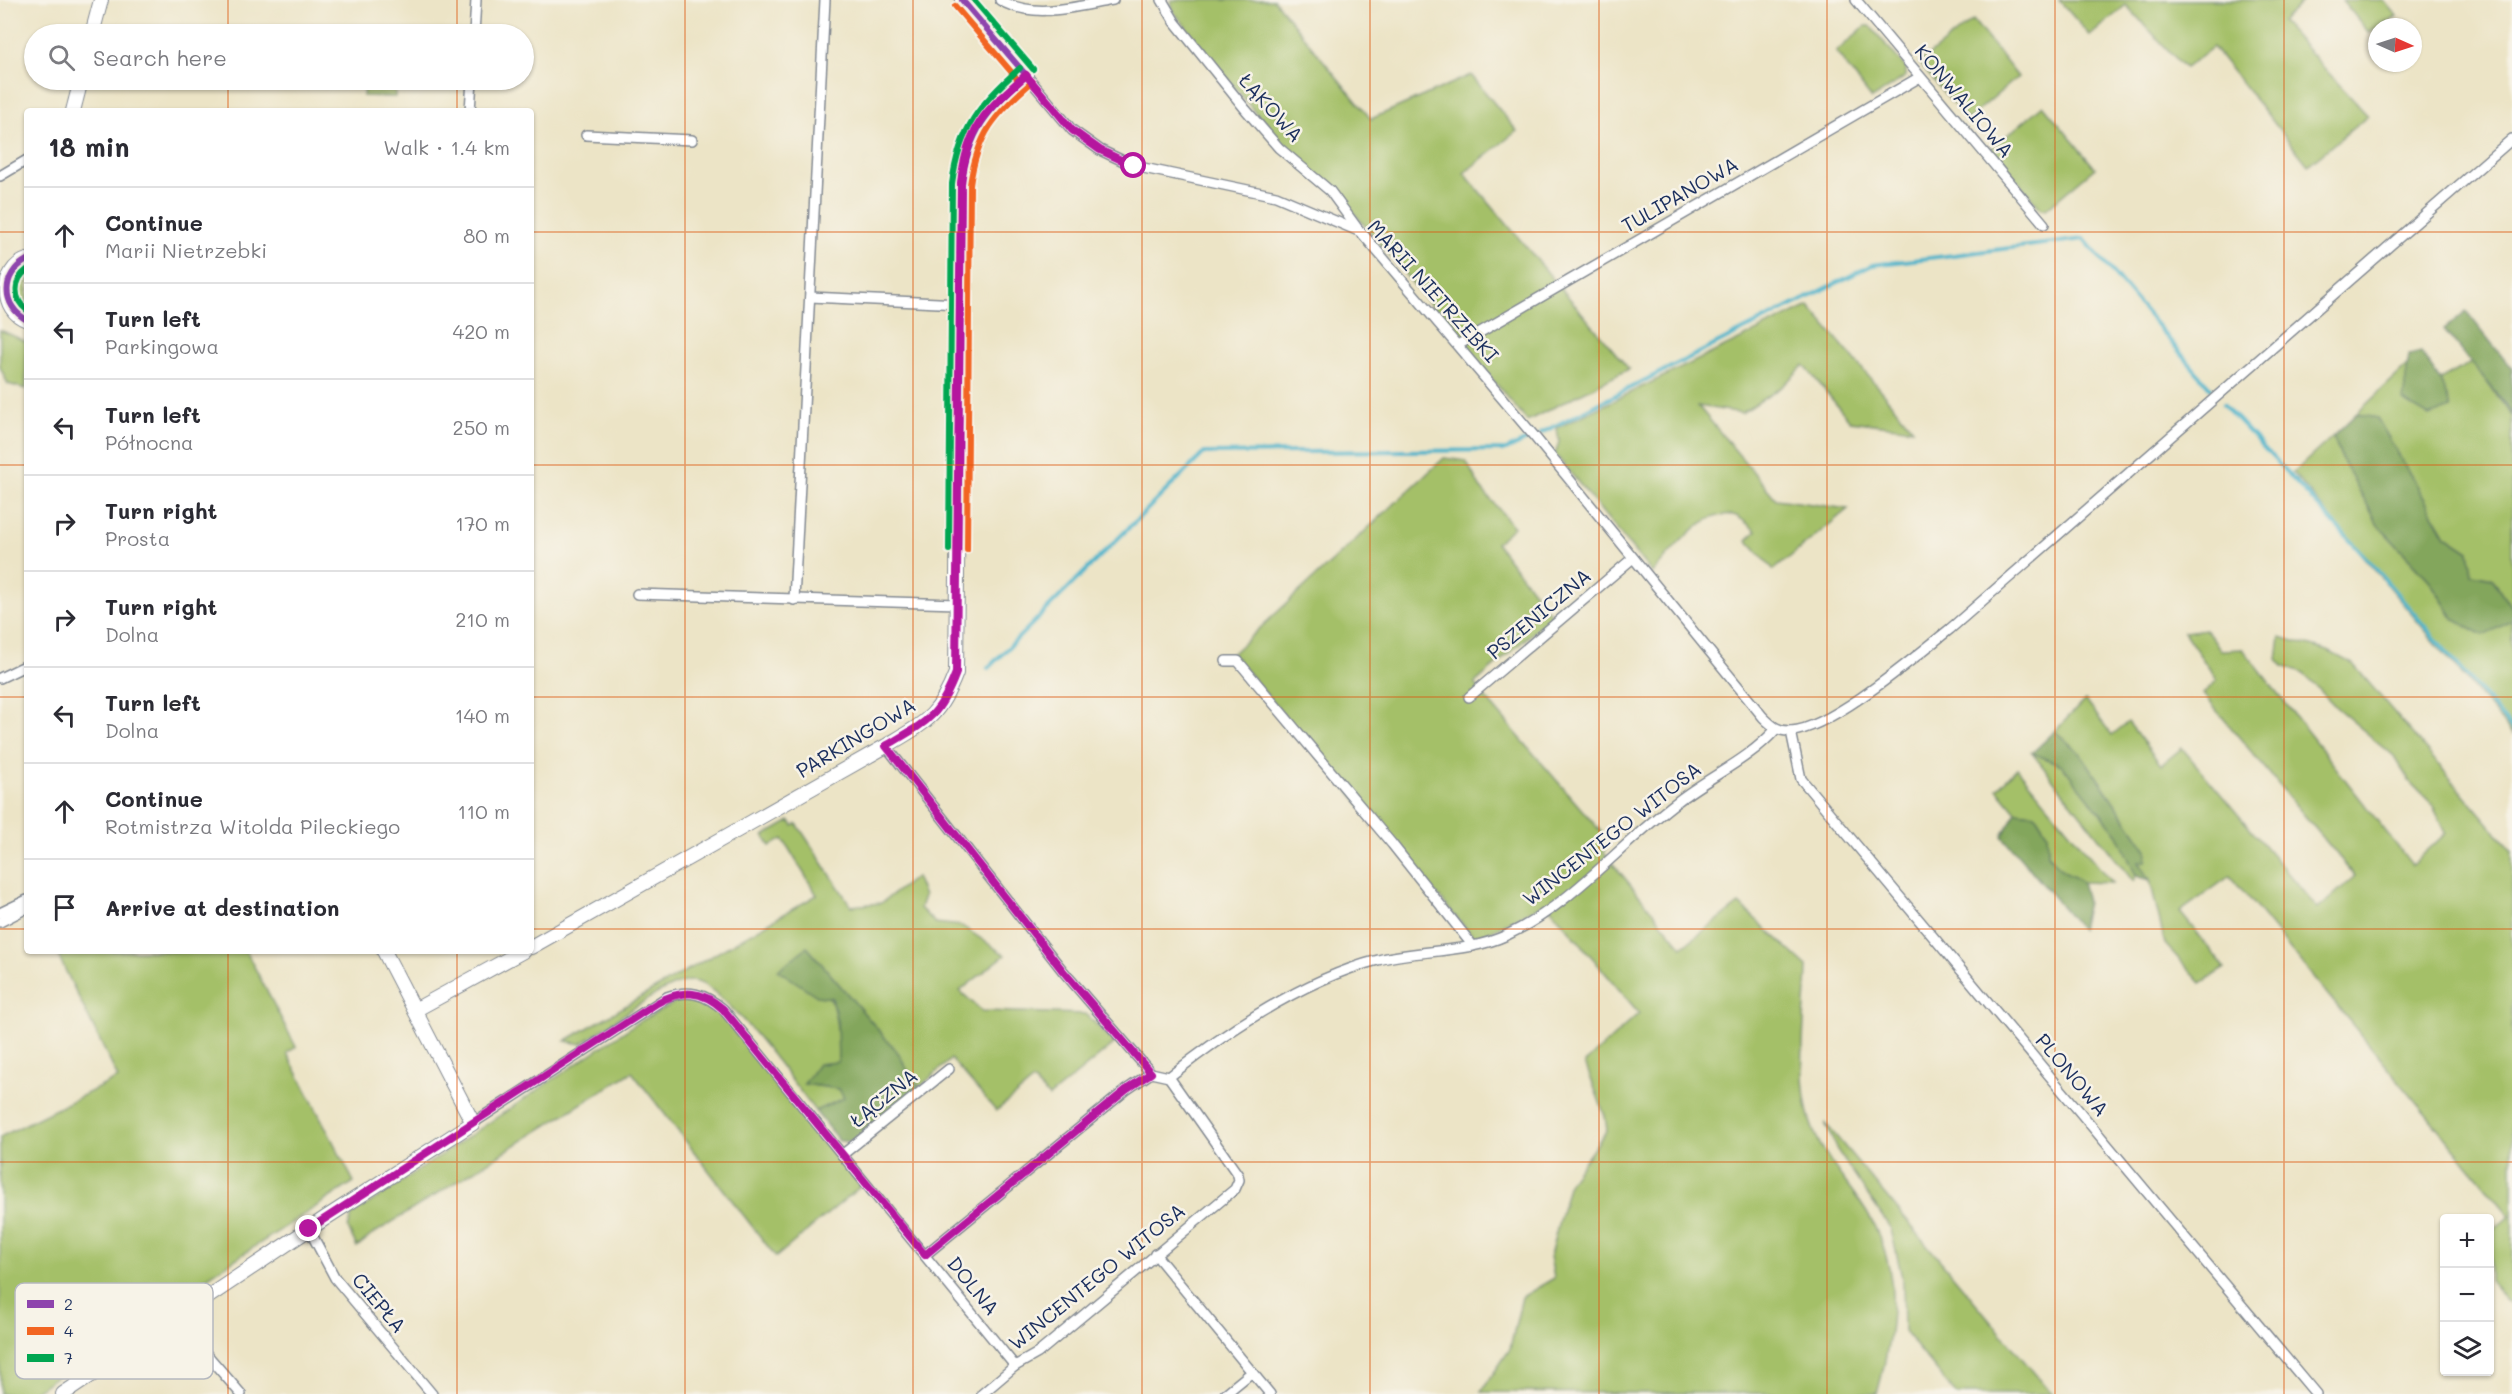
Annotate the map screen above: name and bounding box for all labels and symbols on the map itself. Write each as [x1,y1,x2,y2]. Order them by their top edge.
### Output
north arrow [2368,18,2422,72]
street label: KONWALIOWA [1910,38,2020,163]
street label: ŁĄKOWA [1234,68,1309,147]
street label: TULIPANOWA [1617,150,1742,238]
route start [1120,152,1146,178]
street label: MARII NIETRZEBKI [1363,213,1505,367]
street label: PSZENICZNA [1481,562,1596,664]
street label: PARKINGOWA [791,691,920,783]
street label: WINCENTEGO WITOSA [1517,755,1706,911]
street label: PLONOWA [2030,1027,2115,1121]
street label: ŁĄCZNA [844,1062,922,1132]
street label: WINCENTEGO WITOSA [1003,1197,1190,1355]
route end [295,1215,321,1241]
street label: DOLNA [942,1250,1005,1320]
street label: CIEPŁA [347,1267,413,1338]
legend [15,1283,213,1379]
text: 2 [64,1293,73,1314]
text: 4 [64,1320,74,1341]
text: 7 [64,1347,73,1368]

